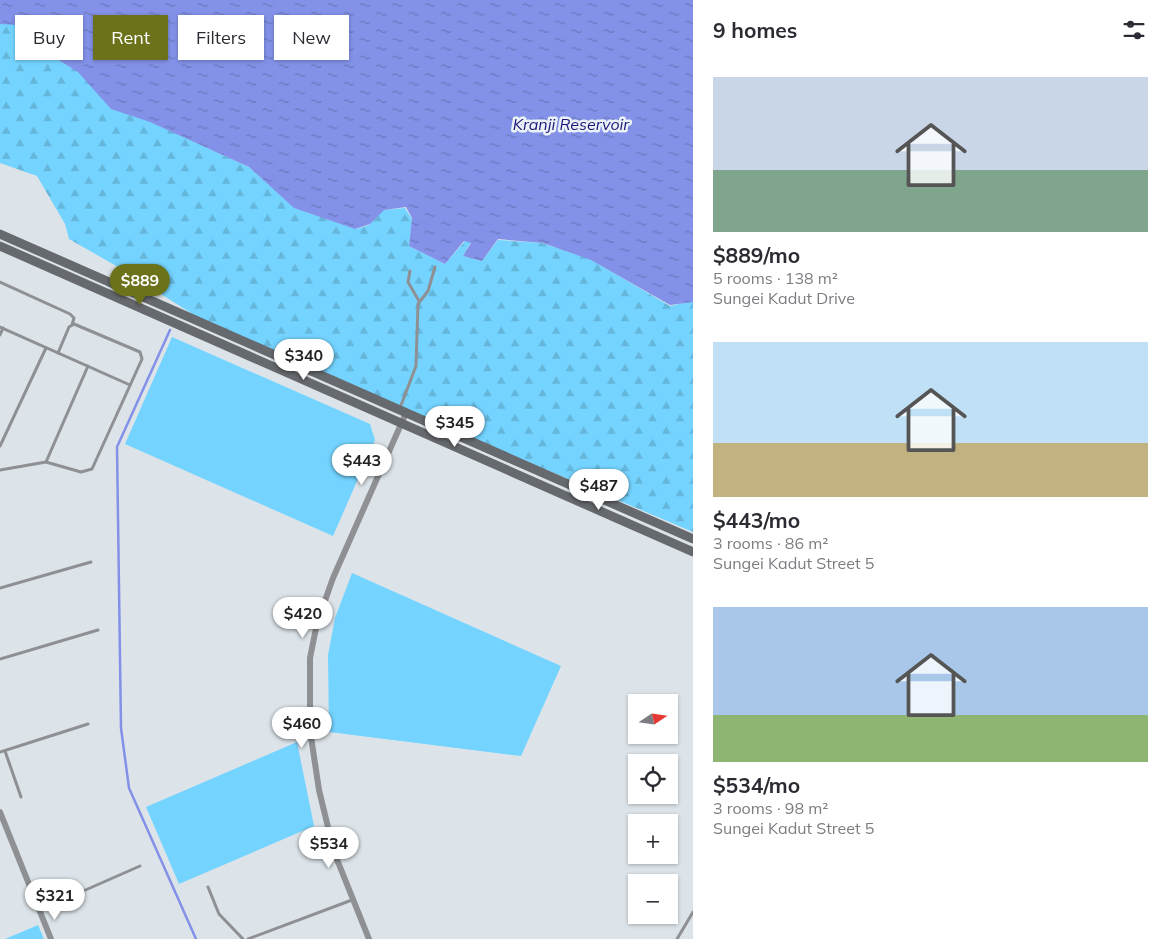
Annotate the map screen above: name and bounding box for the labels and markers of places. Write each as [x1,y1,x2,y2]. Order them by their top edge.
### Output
pin: $889 [110,264,170,306]
pin: $340 [274,338,334,381]
pin: $345 [425,406,485,448]
pin: $443 [332,444,392,486]
pin: $487 [569,468,629,511]
pin: $420 [273,596,333,639]
pin: $460 [272,706,332,749]
pin: $534 [299,826,359,869]
pin: $321 [25,878,85,921]

